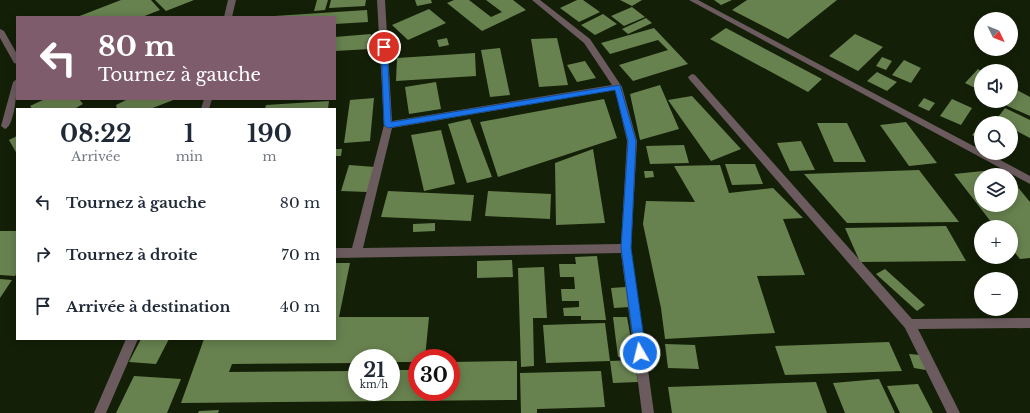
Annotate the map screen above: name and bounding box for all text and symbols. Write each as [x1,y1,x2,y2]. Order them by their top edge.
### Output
north arrow [974,12,1018,56]
map controls [974,12,1018,316]
text: 80 m [98,29,175,64]
pin [367,30,401,64]
icon: left [32,32,84,84]
icon: arrive [373,36,395,58]
text: Tournez à gauche [98,64,261,86]
button: sound [974,64,1018,108]
button: search [974,116,1018,160]
text: 08:22 [60,119,132,148]
text: 1 [184,119,195,148]
text: 190 [247,119,292,148]
text: Arrivée [71,148,121,165]
text: min [176,148,203,165]
text: m [263,148,276,165]
button: layers [974,168,1018,212]
icon: left [32,191,54,213]
text: Tournez à gauche [66,193,206,212]
text: 80 m [280,193,320,212]
button: + [974,220,1018,264]
icon: right [32,243,54,265]
text: Tournez à droite [66,245,198,264]
text: 70 m [281,245,320,264]
button: − [974,272,1018,316]
icon: arrive [32,295,54,317]
text: Arrivée à destination [66,297,230,316]
text: 40 m [280,297,320,316]
position arrow [619,332,661,374]
speed limit sign: 30 [408,349,460,401]
text: 21 [363,358,385,382]
text: km/h [360,378,388,391]

